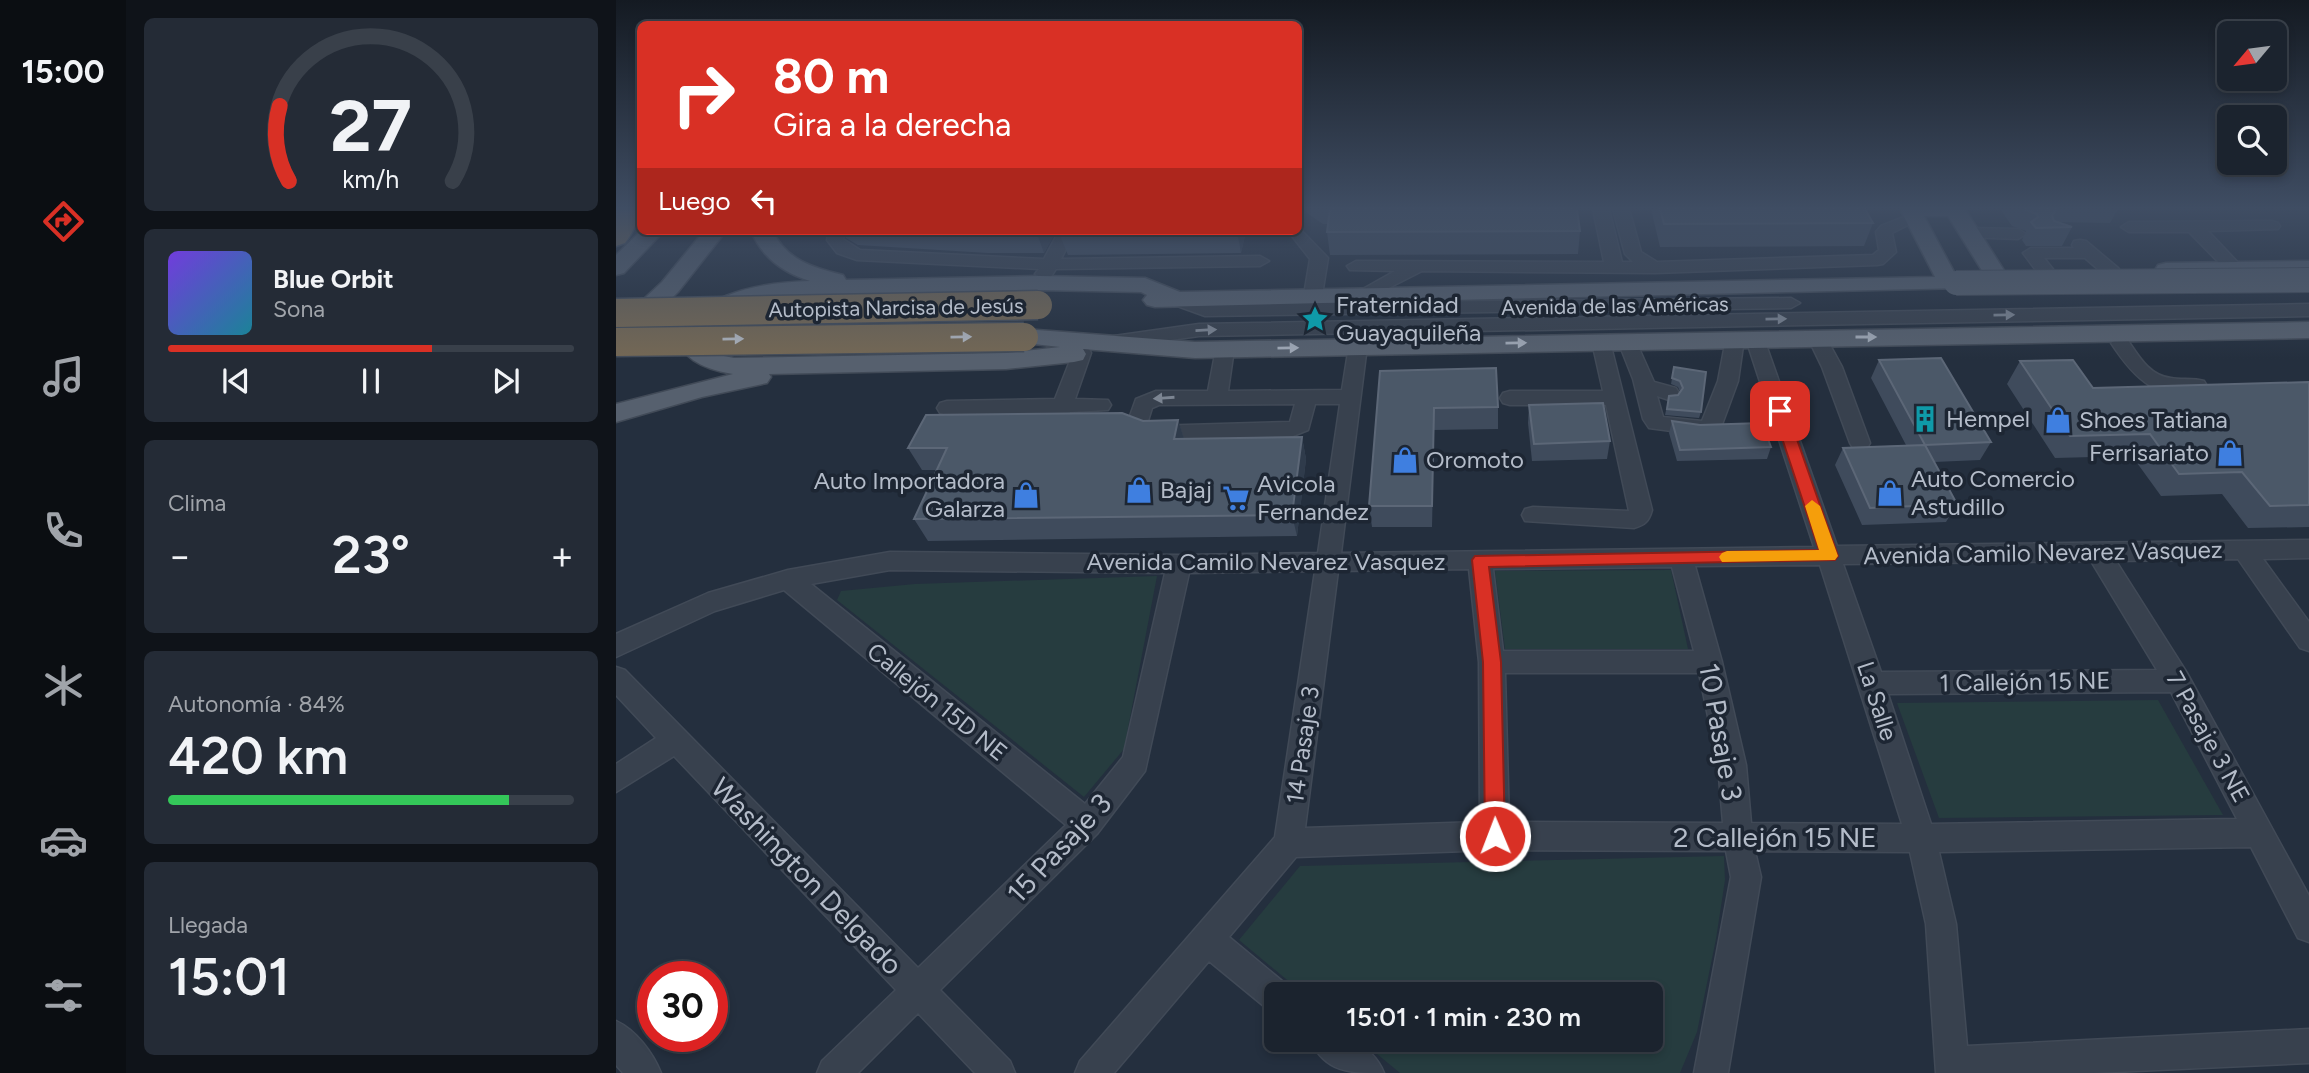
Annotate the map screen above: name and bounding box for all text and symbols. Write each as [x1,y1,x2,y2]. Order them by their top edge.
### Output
north arrow [2217,21,2287,91]
map controls [2217,21,2287,175]
text: 80 m [773,46,889,105]
icon: right [658,49,749,140]
text: 15:00 [21,53,105,91]
text: 27 [330,82,412,169]
button: search [2217,105,2287,175]
text: Gira a la derecha [773,106,1011,144]
text: km/h [342,163,400,193]
icon: left [745,182,783,220]
text: Luego [658,185,731,217]
icon: directions [39,197,88,246]
text: Blue Orbit [273,263,394,295]
place label: Fraternidad Guayaquileña [1336,290,1481,347]
street label: Avenida de las Américas [1501,291,1729,320]
street label: Autopista Narcisa de Jesús [768,293,1024,322]
text: Sona [273,295,325,323]
place icon: Fraternidad Guayaquileña [1300,304,1330,334]
one-way arrow [1993,310,2015,321]
one-way arrow [1766,314,1788,325]
one-way arrow [1195,324,1217,335]
one-way arrow [950,331,972,343]
one-way arrow [1855,332,1877,343]
one-way arrow [722,333,744,345]
one-way arrow [1505,337,1527,349]
one-way arrow [1277,342,1299,353]
icon: music [39,352,88,401]
icon: previous [217,362,255,400]
icon: pause [352,362,390,400]
icon: next [487,362,525,400]
pin [1750,381,1810,441]
icon: arrive [1761,392,1799,430]
one-way arrow [1153,393,1175,404]
building icon: Hempel [1910,404,1940,434]
place label: Hempel [1946,404,2030,433]
shop icon: Shoes Tatiana [2043,405,2073,435]
place label: Shoes Tatiana [2079,405,2228,434]
place label: Ferrisariato [2089,438,2209,467]
shop icon: Ferrisariato [2215,438,2245,468]
shop icon: Oromoto [1390,445,1420,475]
place label: Oromoto [1426,445,1524,474]
place label: Auto Comercio Astudillo [1911,464,2075,521]
place label: Auto Importadora Galarza [814,466,1005,523]
place label: Avicola Fernandez [1257,469,1369,526]
shop icon: Bajaj [1124,475,1154,505]
place label: Bajaj [1160,475,1212,504]
shop icon: Auto Comercio Astudillo [1875,478,1905,508]
shop icon: Auto Importadora Galarza [1011,480,1041,510]
supermarket icon: Avicola Fernandez [1221,483,1251,513]
text: Clima [168,489,226,517]
icon: phone [39,506,88,555]
text: 23° [332,524,410,586]
text: − [168,533,192,579]
text: + [550,533,574,579]
street label: Avenida Camilo Nevarez Vasquez [1863,535,2223,570]
street label: Avenida Camilo Nevarez Vasquez [1086,547,1446,576]
street label: Callejón 15D NE [861,636,1013,767]
street label: La Salle [1851,658,1904,744]
icon: climate [39,661,88,710]
street label: 10 Pasaje 3 [1692,661,1750,803]
street label: 1 Callejón 15 NE [1939,666,2111,697]
street label: 7 Pasaje 3 NE [2161,666,2256,807]
street label: 14 Pasaje 3 [1280,684,1325,806]
text: Autonomía · 84% [168,690,345,718]
text: 420 km [168,725,348,787]
street label: Washington Delgado [704,770,910,982]
street label: 15 Pasaje 3 [1000,786,1118,910]
position arrow [1458,799,1532,873]
icon: car [39,816,88,865]
street label: 2 Callejón 15 NE [1673,820,1877,854]
text: Llegada [168,911,248,939]
text: 15:01 [168,946,290,1008]
speed limit sign: 30 [637,961,728,1052]
icon: filters [39,971,88,1020]
text: 15:01 · 1 min · 230 m [1346,1001,1581,1033]

